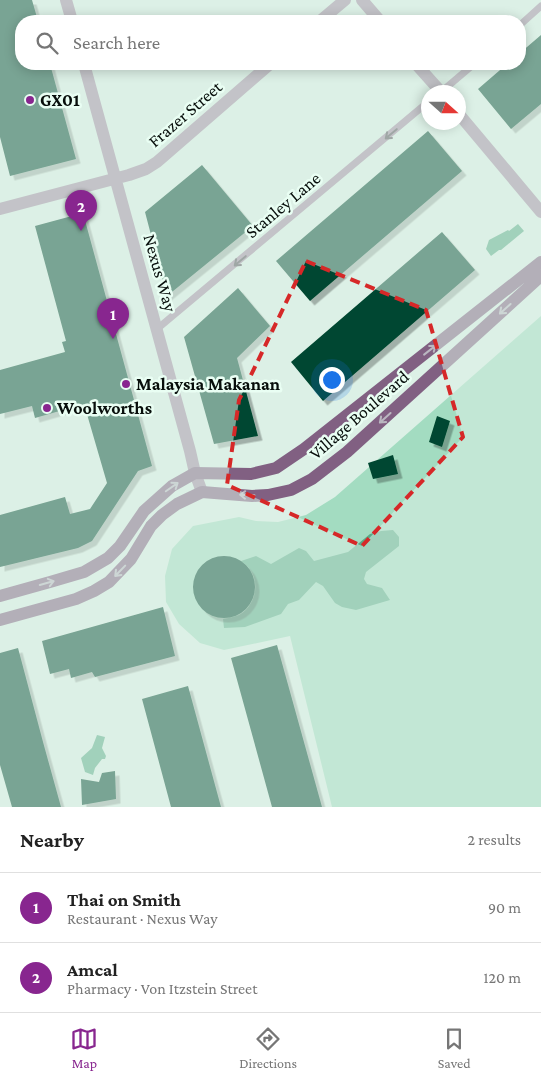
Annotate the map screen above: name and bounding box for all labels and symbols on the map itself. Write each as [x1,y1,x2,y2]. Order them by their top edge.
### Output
street label: Frazer Street [144,76,227,151]
north arrow [421,85,466,130]
place label: GX01 [40,90,80,110]
marker: GX01 [24,94,36,106]
one-way arrow [385,128,398,139]
street label: Stanley Lane [242,168,325,242]
pin: 2 [65,190,97,231]
street label: Nexus Way [139,232,181,315]
one-way arrow [234,255,247,266]
pin: 1 [97,298,129,339]
one-way arrow [498,303,511,315]
one-way arrow [423,345,437,355]
street label: Village Boulevard [305,366,413,464]
your location [319,367,345,393]
place label: Malaysia Makanan [136,374,281,394]
marker: Malaysia Makanan [120,378,132,390]
place label: Woolworths [56,398,152,418]
marker: Woolworths [41,402,53,414]
one-way arrow [378,412,391,424]
one-way arrow [165,482,179,492]
one-way arrow [240,491,256,500]
one-way arrow [114,564,126,577]
one-way arrow [39,578,55,587]

